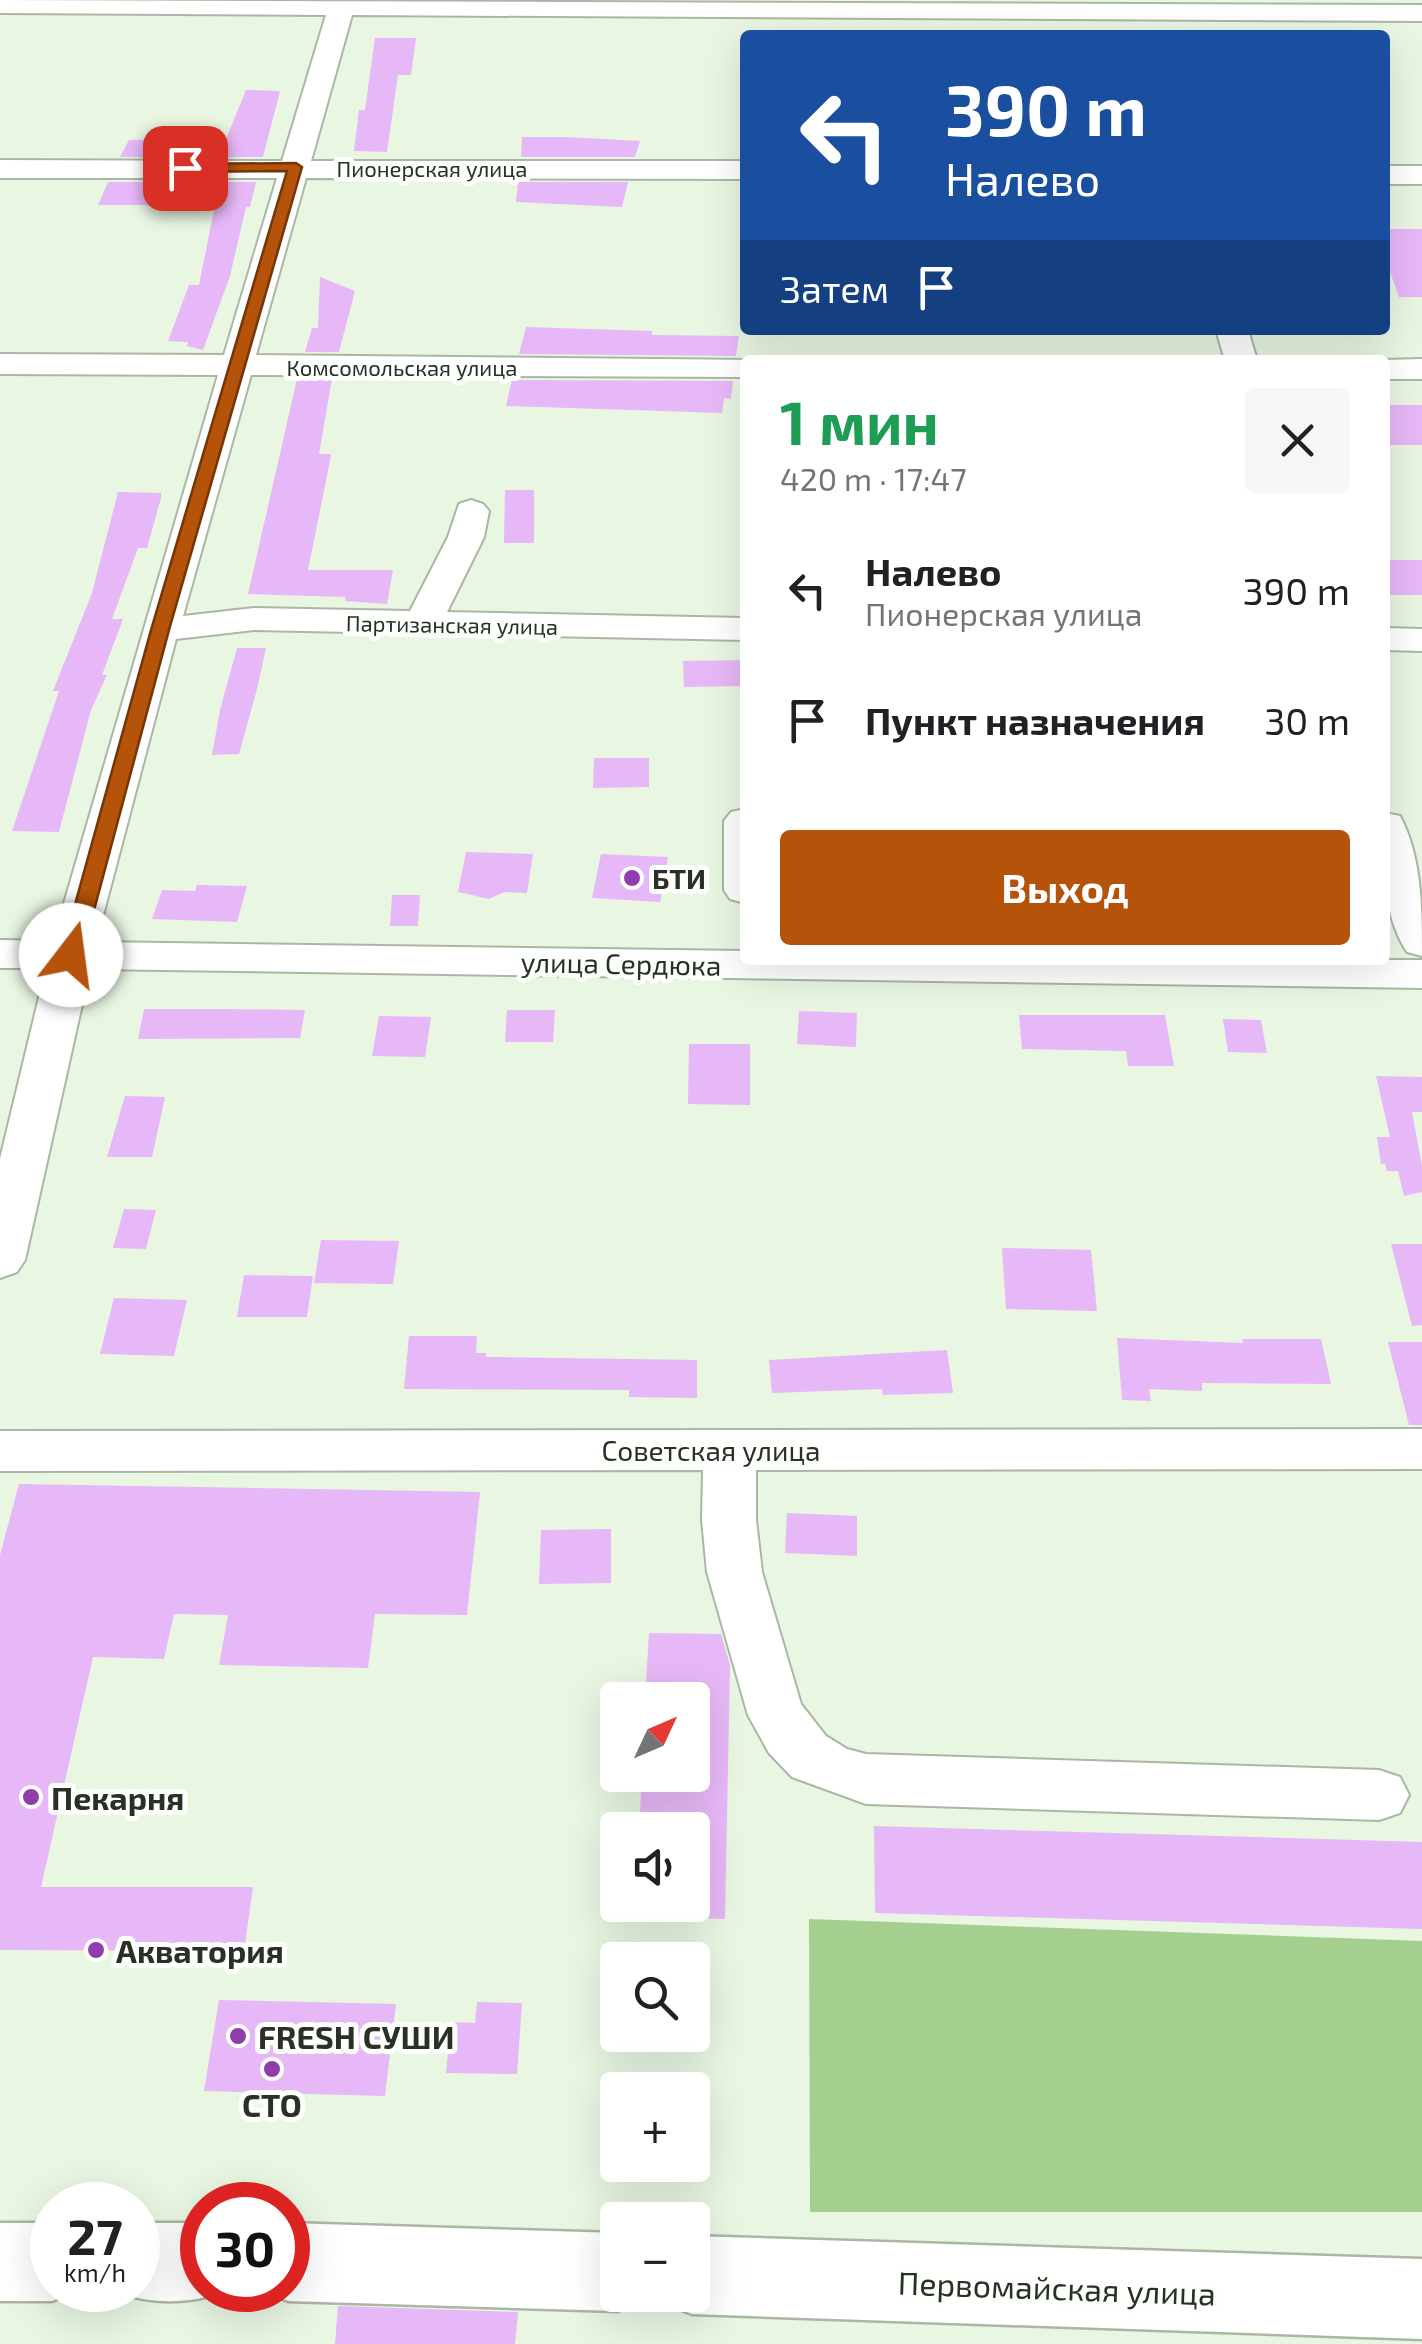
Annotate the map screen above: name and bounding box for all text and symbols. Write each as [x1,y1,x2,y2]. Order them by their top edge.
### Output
text: 390 m [945,66,1147,150]
icon: left [780,70,910,200]
pin [143,126,228,211]
icon: arrive [158,141,213,196]
text: Налево [945,151,1100,205]
street label: Пионерская улица [337,155,527,182]
icon: arrive [909,260,964,315]
text: Затем [780,265,889,311]
street label: Комсомольская улица [287,354,517,381]
text: 1 мин [780,385,939,457]
button: close [1245,388,1350,493]
text: 420 m · 17:47 [780,459,967,497]
text: Налево [865,548,1001,594]
icon: left [780,563,835,618]
text: 390 m [1242,567,1350,613]
text: Пионерская улица [865,594,1142,632]
street label: Партизанская улица [346,609,558,640]
icon: arrive [780,693,835,748]
text: Пункт назначения [865,697,1205,743]
text: 30 m [1264,697,1350,743]
button: Выход [780,830,1350,945]
place label: БТИ [652,861,706,895]
marker: БТИ [621,867,643,889]
position arrow [19,903,123,1007]
street label: улица Сердюка [520,944,722,982]
street label: Советская улица [601,1433,821,1467]
north arrow [600,1682,710,1792]
map controls [600,1682,710,2312]
place label: Пекарня [51,1778,184,1816]
marker: Пекарня [20,1786,42,1808]
button: sound [600,1812,710,1922]
place label: Акватория [116,1931,284,1969]
marker: Акватория [85,1939,107,1961]
button: search [600,1942,710,2052]
place label: FRESH СУШИ [258,2017,455,2055]
marker: FRESH СУШИ [227,2025,249,2047]
marker: СТО [261,2058,283,2080]
button: + [600,2072,710,2182]
place label: СТО [242,2085,302,2123]
speed limit sign: 30 [180,2182,310,2312]
button: − [600,2202,710,2312]
text: 27 [67,2205,123,2265]
text: km/h [64,2257,126,2287]
street label: Первомайская улица [897,2262,1217,2313]

